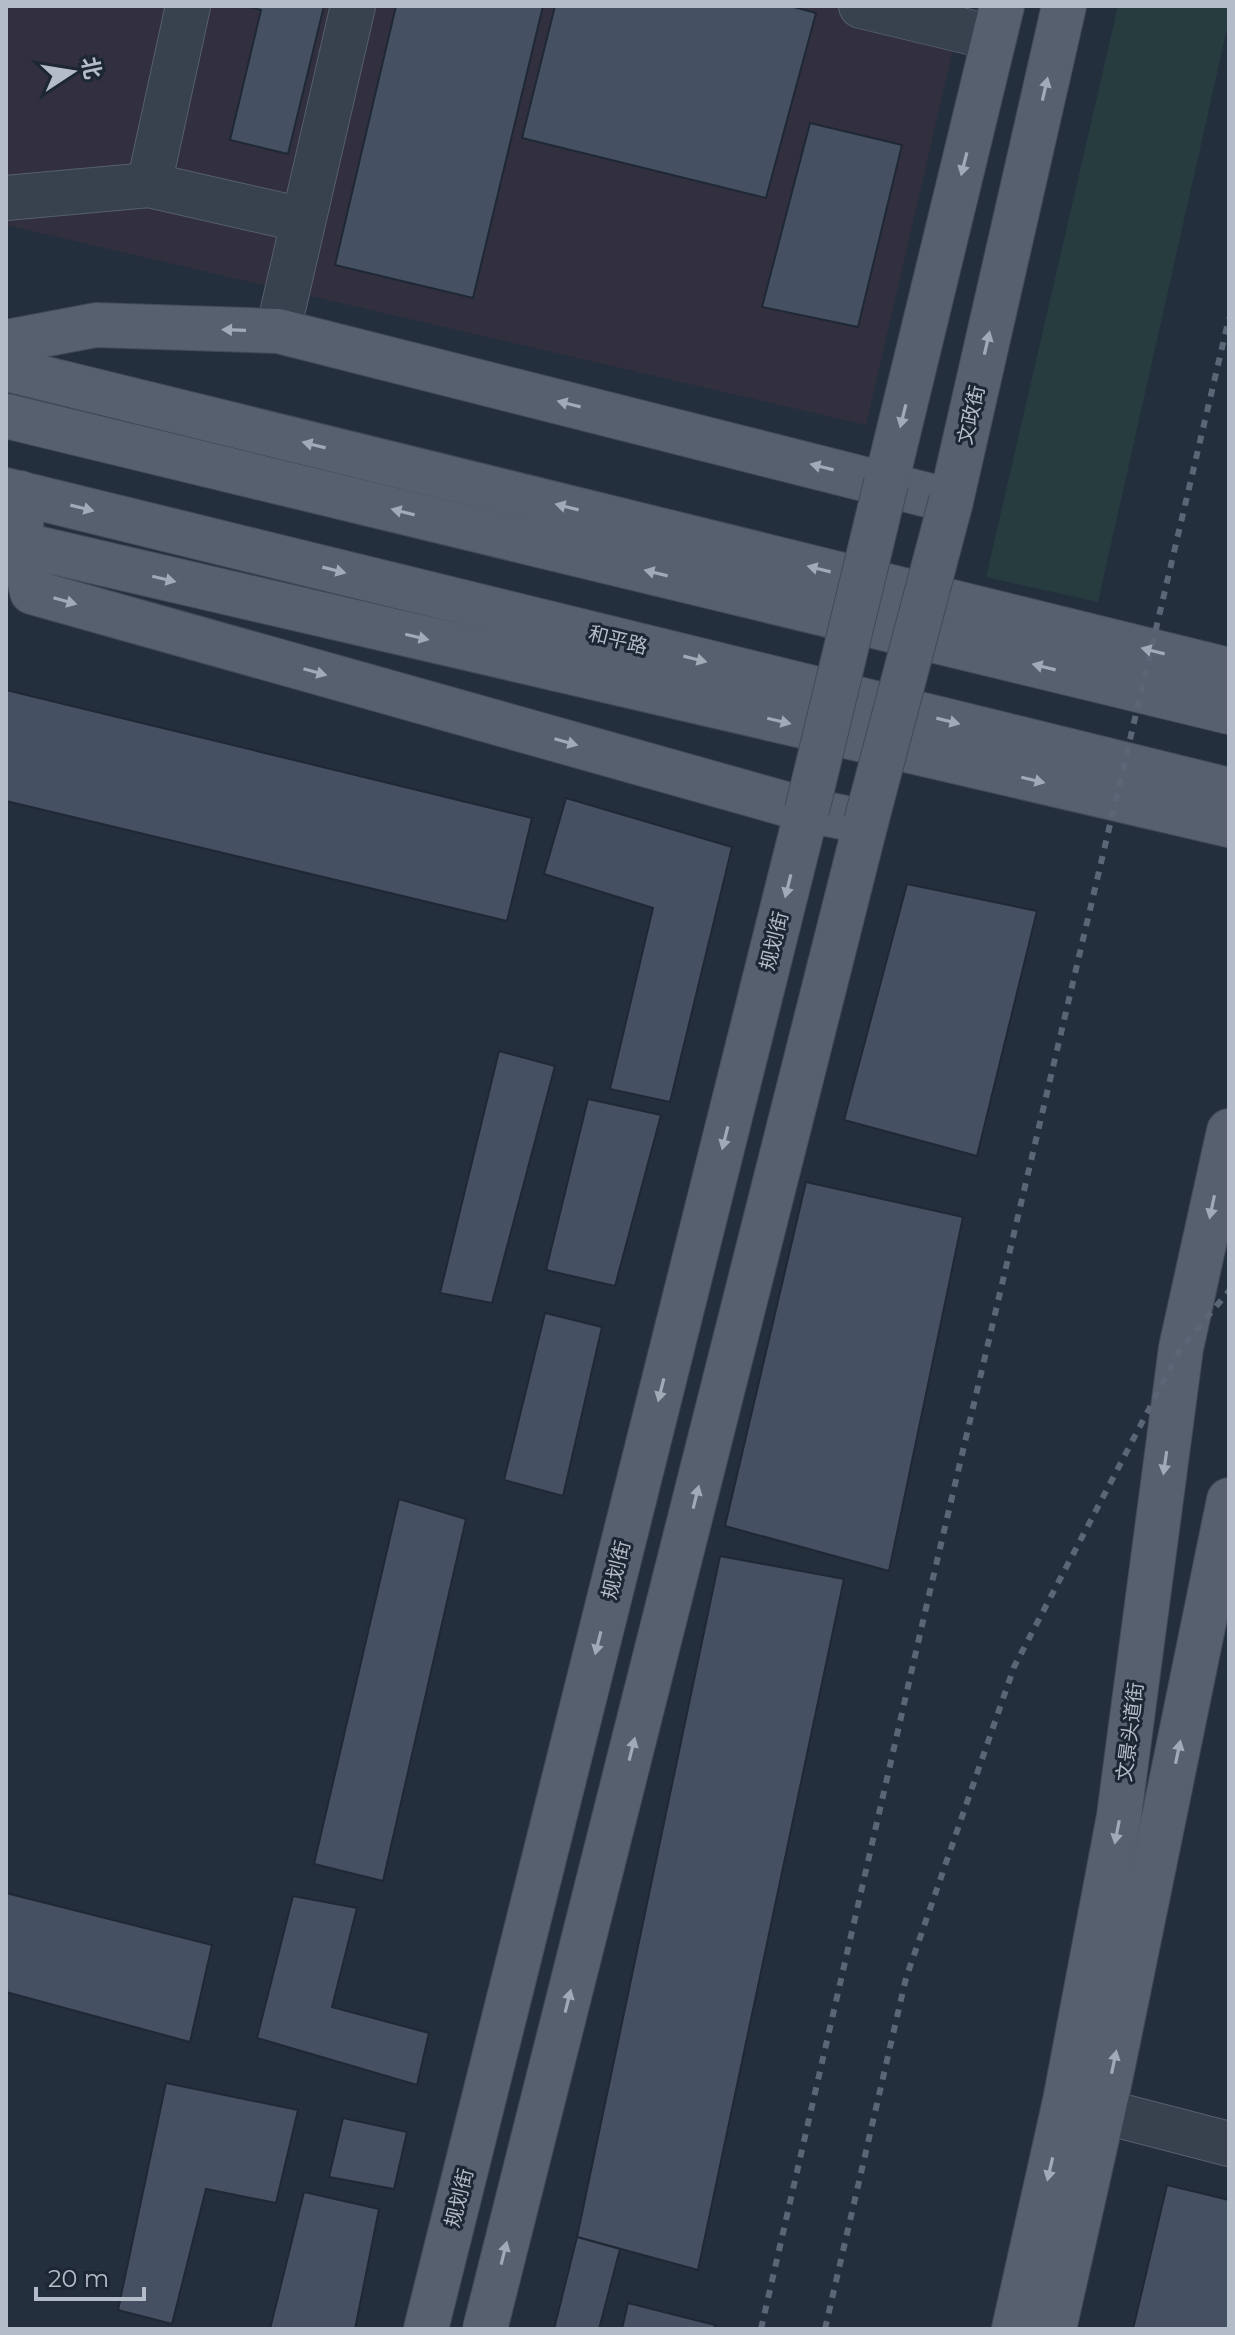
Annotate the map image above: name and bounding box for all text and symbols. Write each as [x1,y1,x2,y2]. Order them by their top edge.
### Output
north arrow [32,32,112,112]
text: 北 [76,54,107,82]
one-way arrow [1039,76,1052,101]
one-way arrow [957,151,970,176]
one-way arrow [221,323,246,336]
one-way arrow [981,330,994,355]
street label: 文政街 [953,383,989,447]
one-way arrow [557,397,582,410]
one-way arrow [896,404,908,429]
one-way arrow [302,438,327,451]
one-way arrow [809,461,834,473]
one-way arrow [554,500,579,513]
one-way arrow [69,503,94,515]
one-way arrow [390,505,415,518]
one-way arrow [807,562,832,575]
one-way arrow [322,565,347,577]
one-way arrow [643,566,668,579]
one-way arrow [151,573,176,585]
one-way arrow [54,595,78,608]
street label: 和平路 [586,621,650,659]
one-way arrow [405,631,430,644]
one-way arrow [1141,645,1166,657]
one-way arrow [683,654,708,666]
one-way arrow [1032,661,1057,673]
one-way arrow [303,666,328,678]
one-way arrow [767,715,792,728]
one-way arrow [936,716,961,728]
one-way arrow [554,736,578,749]
one-way arrow [1020,774,1045,787]
one-way arrow [782,874,794,899]
street label: 规划街 [755,909,793,973]
one-way arrow [718,1126,730,1151]
one-way arrow [1205,1195,1218,1220]
one-way arrow [655,1378,667,1403]
one-way arrow [1158,1451,1171,1476]
one-way arrow [690,1485,702,1510]
street label: 规划街 [597,1538,635,1602]
one-way arrow [592,1630,604,1655]
street label: 文景头道街 [1112,1681,1148,1783]
one-way arrow [626,1737,638,1762]
one-way arrow [1172,1739,1184,1764]
one-way arrow [1110,1819,1122,1844]
one-way arrow [562,1989,575,2014]
one-way arrow [1108,2049,1121,2074]
one-way arrow [1043,2157,1056,2182]
street label: 规划街 [440,2166,478,2230]
one-way arrow [499,2241,511,2266]
scale bar [36,2251,144,2301]
text: 20 m [48,2264,109,2293]

